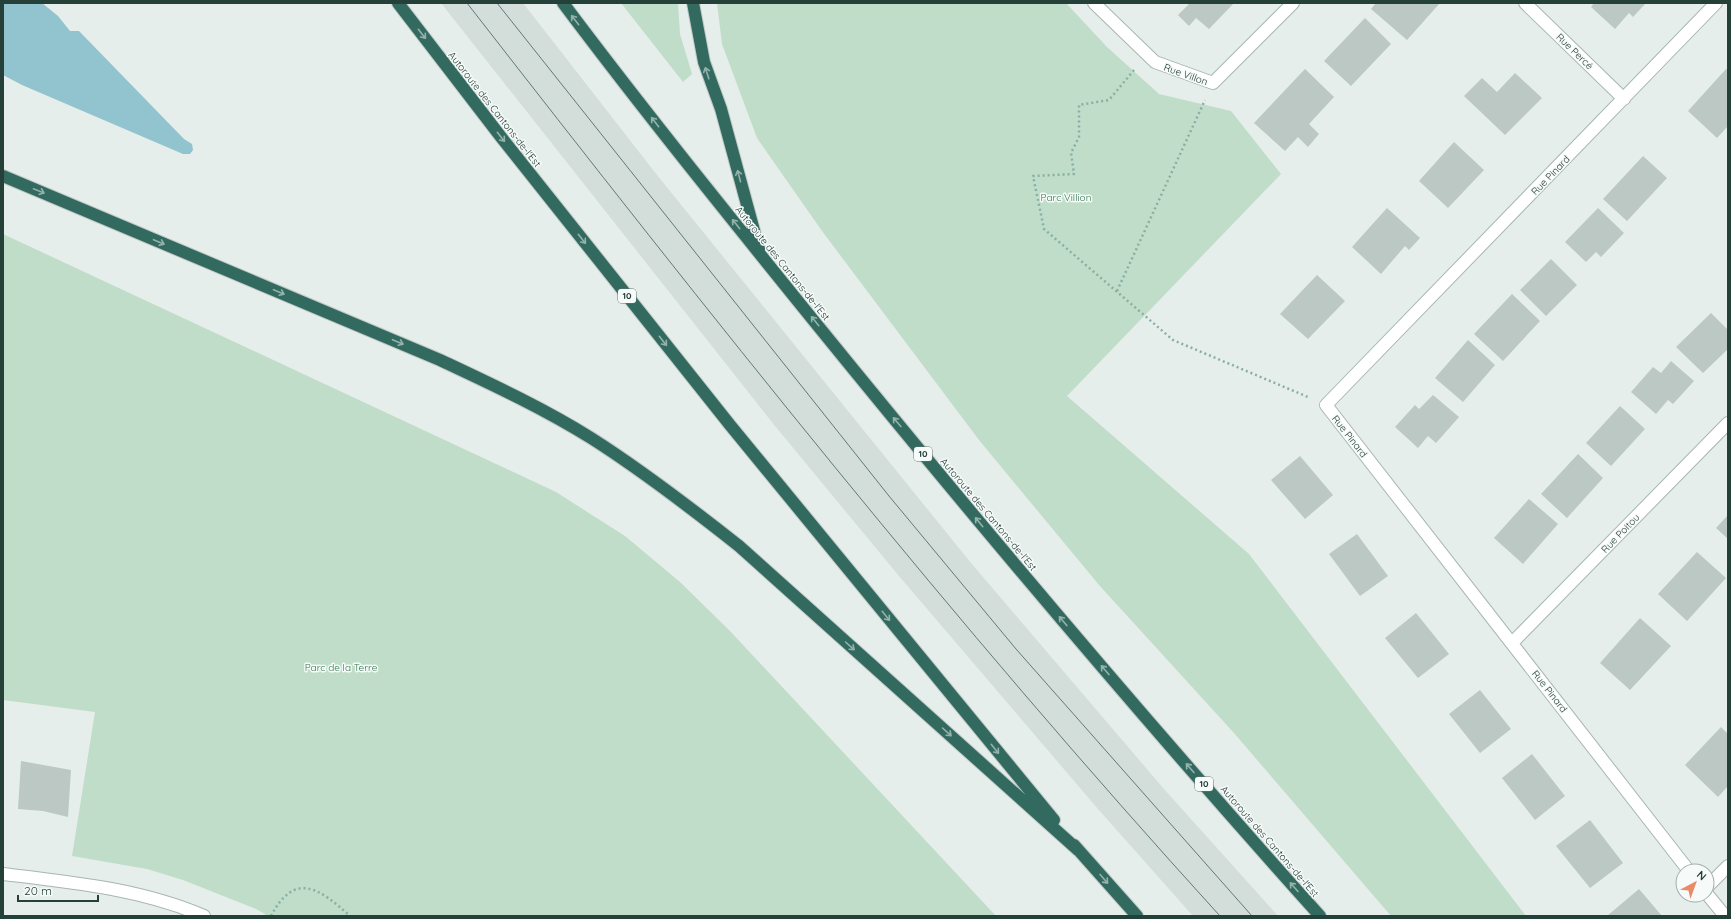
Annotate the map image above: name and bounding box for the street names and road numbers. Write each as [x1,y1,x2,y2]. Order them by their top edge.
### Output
street label: Rue Percé [1553,30,1596,72]
street label: Autoroute des Cantons-de-l'Est [445,49,544,170]
street label: Rue Villon [1162,61,1210,88]
street label: Rue Pinard [1528,153,1573,198]
street label: Autoroute des Cantons-de-l'Est [732,204,833,324]
road number: 10 [618,289,636,303]
street label: Rue Pinard [1329,412,1370,460]
road number: 10 [914,447,932,461]
street label: Autoroute des Cantons-de-l'Est [938,455,1040,574]
street label: Rue Poitou [1598,511,1642,556]
street label: Rue Pinard [1529,667,1570,715]
road number: 10 [1195,777,1213,791]
street label: Autoroute des Cantons-de-l'Est [1218,783,1322,900]

